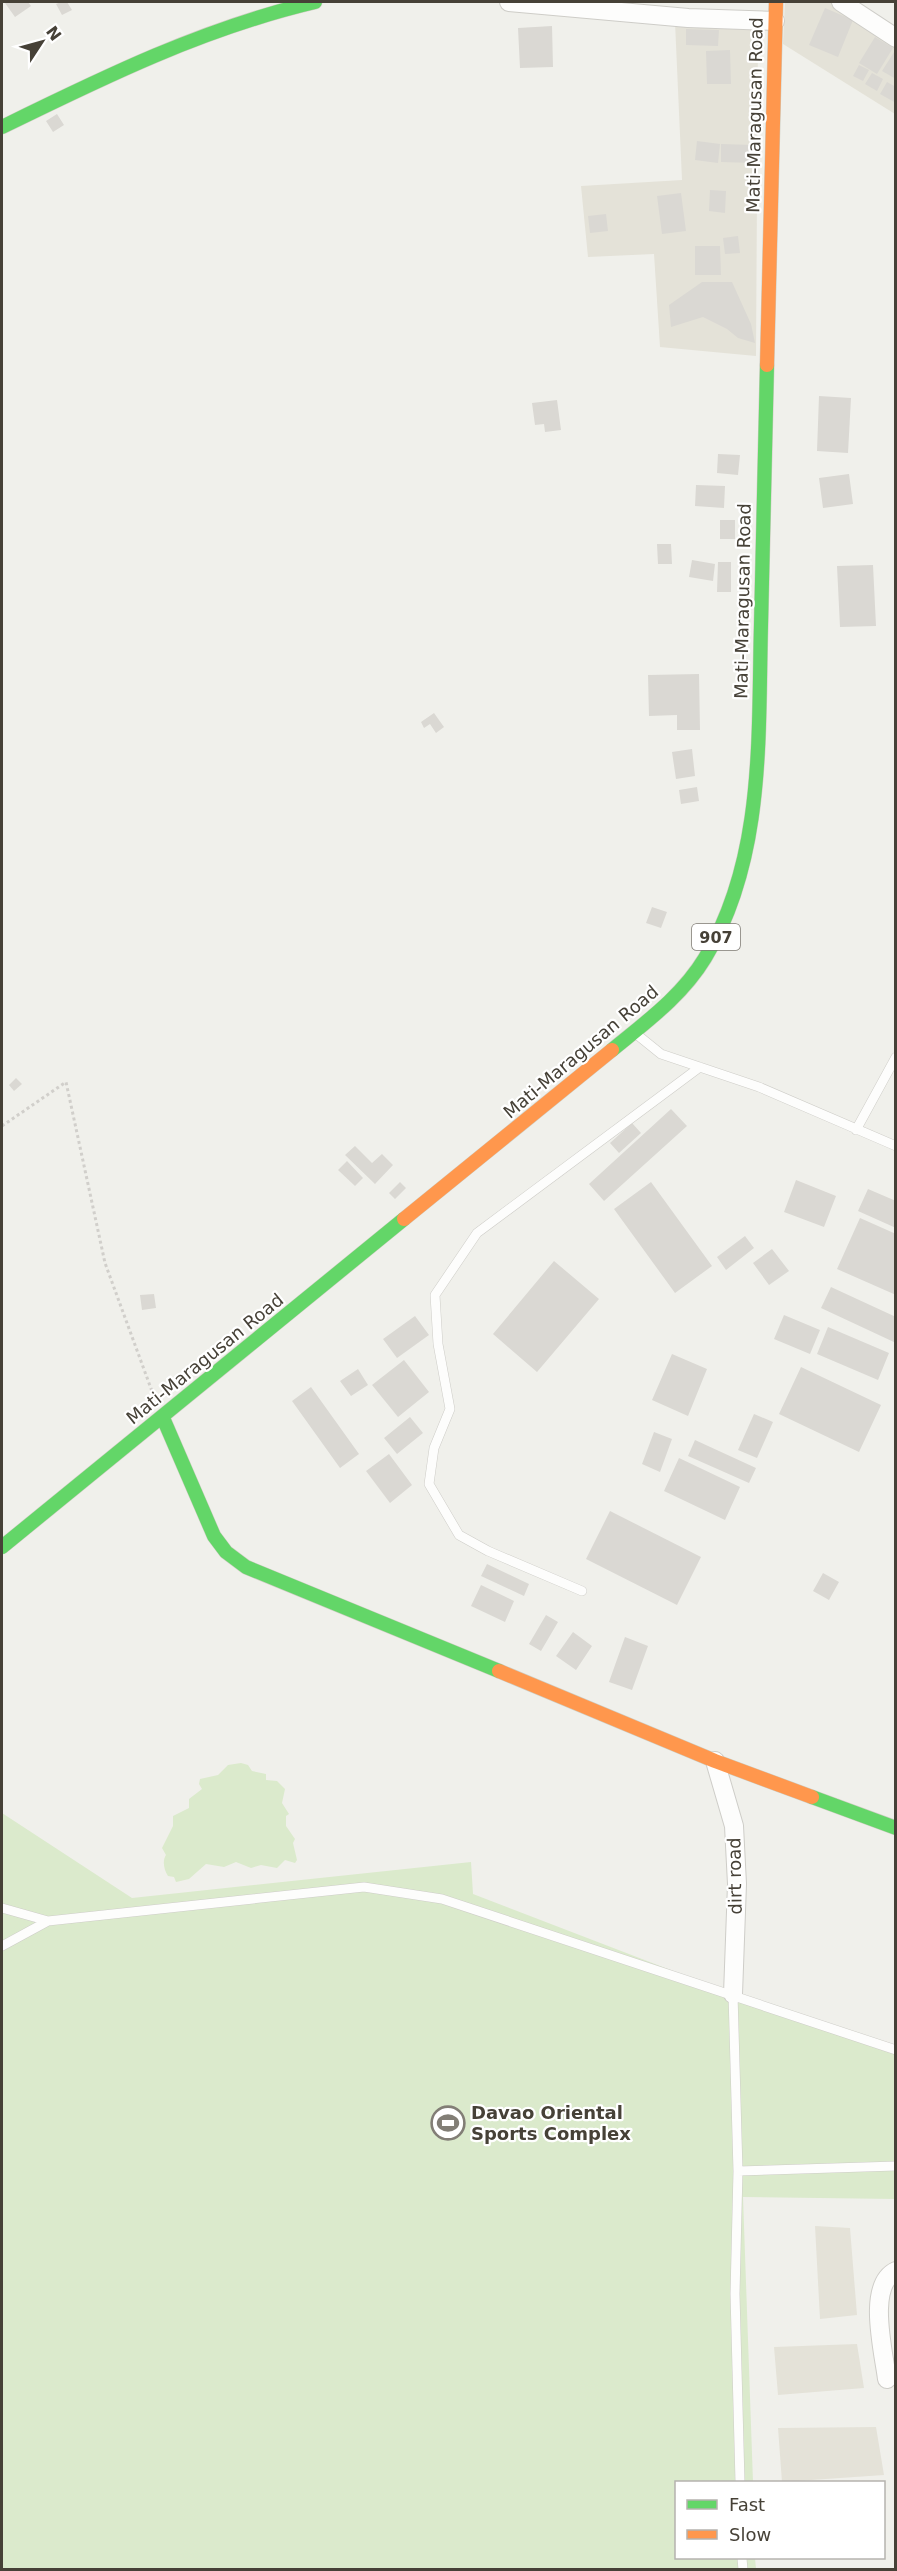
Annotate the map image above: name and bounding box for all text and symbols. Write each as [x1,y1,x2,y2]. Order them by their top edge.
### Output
north arrow [12,12,72,72]
street label: Mati-Maragusan Road [742,17,767,213]
text: N [42,22,65,44]
street label: Mati-Maragusan Road [730,503,755,699]
road number: 907 [692,924,740,950]
street label: Mati-Maragusan Road [499,981,662,1123]
street label: Mati-Maragusan Road [122,1289,287,1428]
street label: dirt road [723,1837,746,1915]
place label: Davao Oriental Sports Complex [471,2102,631,2144]
sports icon: Davao Oriental Sports Complex [430,2105,466,2141]
legend [675,2481,885,2559]
text: Fast [729,2494,765,2515]
text: Slow [729,2524,771,2545]

